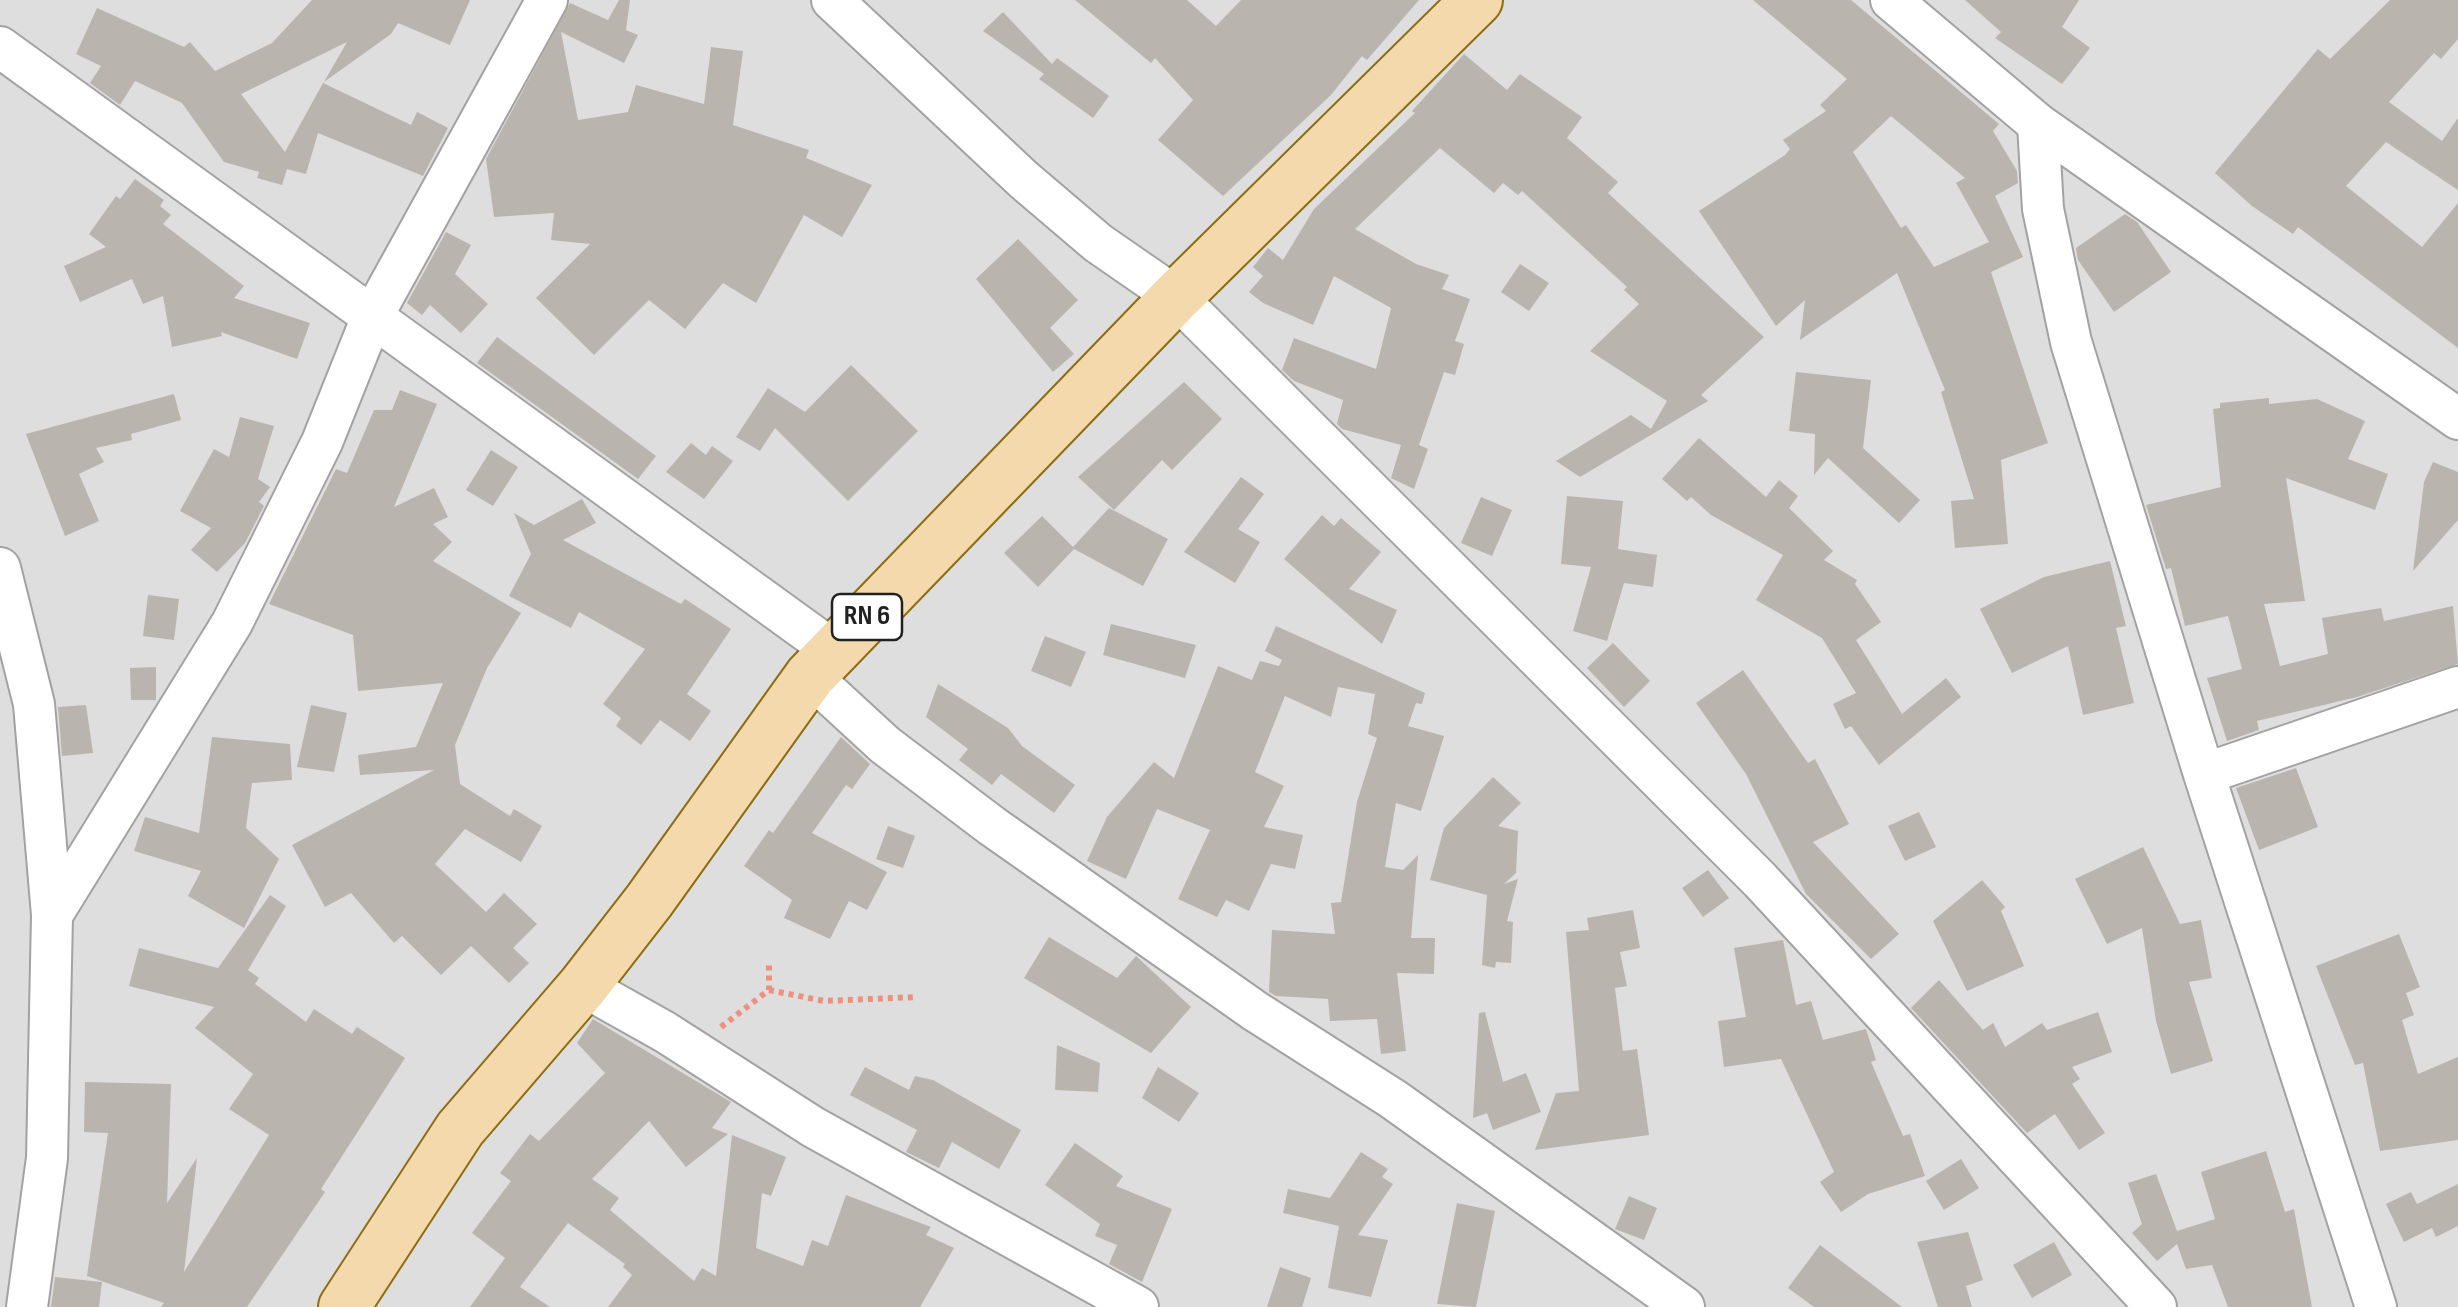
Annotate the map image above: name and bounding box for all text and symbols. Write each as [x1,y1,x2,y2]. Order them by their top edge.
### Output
road number: RN 6 [832,594,902,640]

